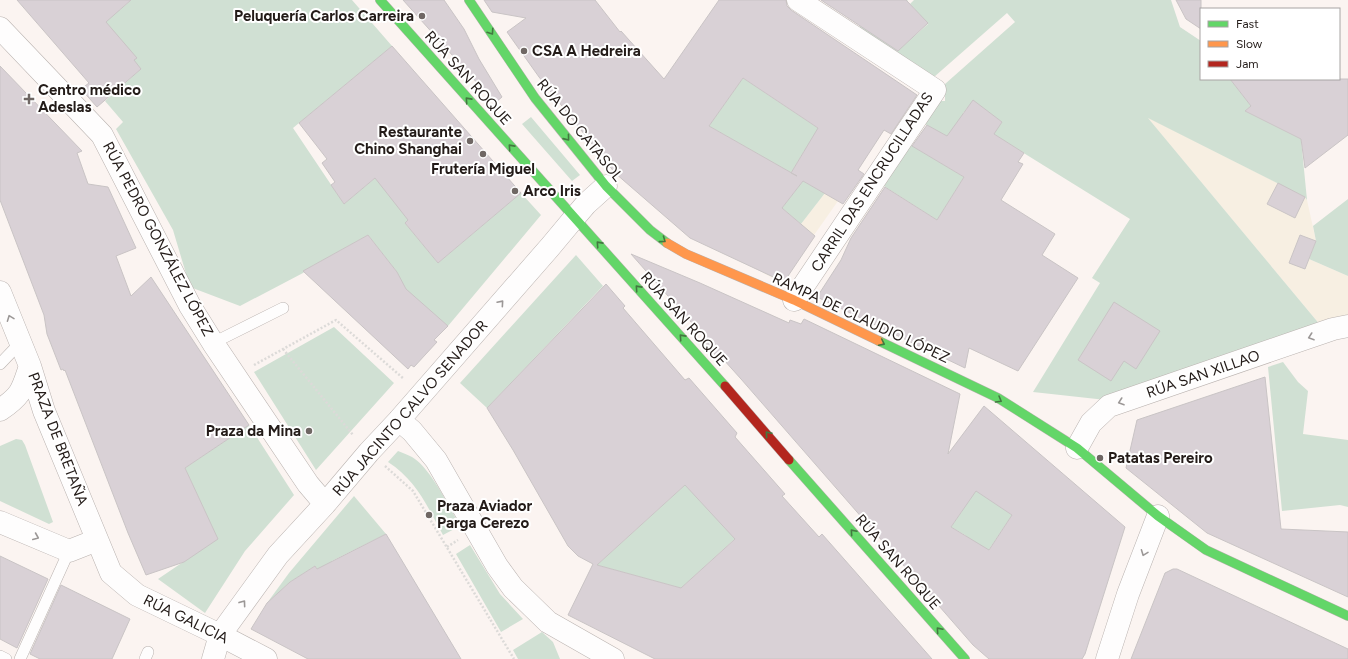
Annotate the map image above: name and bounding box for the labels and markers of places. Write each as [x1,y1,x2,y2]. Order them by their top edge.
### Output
place label: Peluquería Carlos Carreira [234,7,414,25]
marker: Peluquería Carlos Carreira [417,11,427,21]
place label: CSA A Hedreira [532,42,641,60]
marker: CSA A Hedreira [519,46,529,56]
place label: Centro médico Adeslas [38,81,141,116]
marker: Centro médico Adeslas [23,93,35,105]
place label: Restaurante Chino Shanghai [354,123,463,158]
marker: Restaurante Chino Shanghai [465,136,475,146]
marker: Frutería Miguel [478,149,488,159]
place label: Frutería Miguel [431,160,535,178]
place label: Arco Iris [523,182,581,200]
marker: Arco Iris [510,186,520,196]
place label: Praza da Mina [206,422,301,440]
marker: Praza da Mina [304,426,314,436]
place label: Patatas Pereiro [1108,449,1213,467]
marker: Patatas Pereiro [1095,453,1105,463]
place label: Praza Aviador Parga Cerezo [437,497,532,532]
marker: Praza Aviador Parga Cerezo [424,510,434,520]

